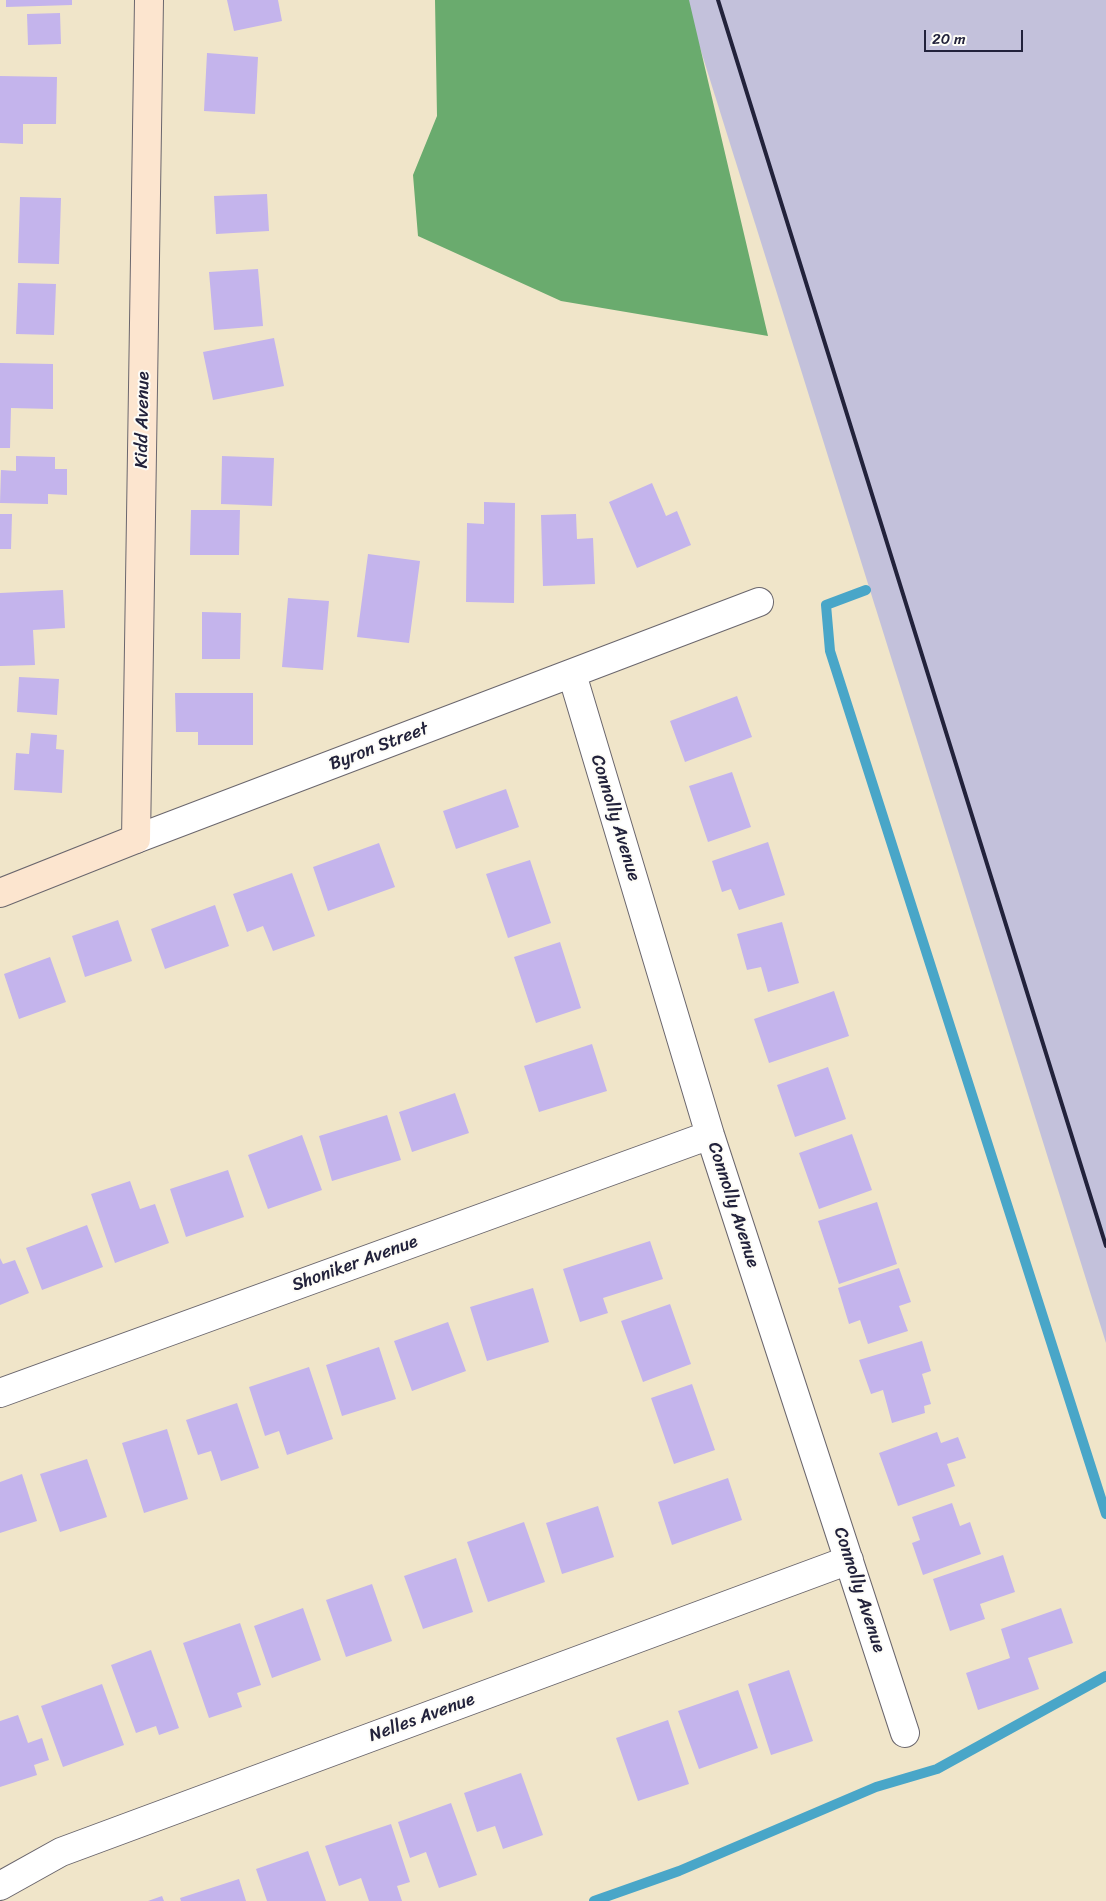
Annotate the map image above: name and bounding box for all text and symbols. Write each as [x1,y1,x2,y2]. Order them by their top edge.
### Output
scale bar [926,20,1025,52]
text: 20 m [932,26,966,52]
street label: Kidd Avenue [131,371,155,469]
street label: Byron Street [327,718,431,776]
street label: Connolly Avenue [586,752,644,884]
street label: Connolly Avenue [703,1140,763,1270]
street label: Shoniker Avenue [289,1231,421,1297]
street label: Connolly Avenue [829,1525,889,1655]
street label: Nelles Avenue [366,1689,478,1747]

